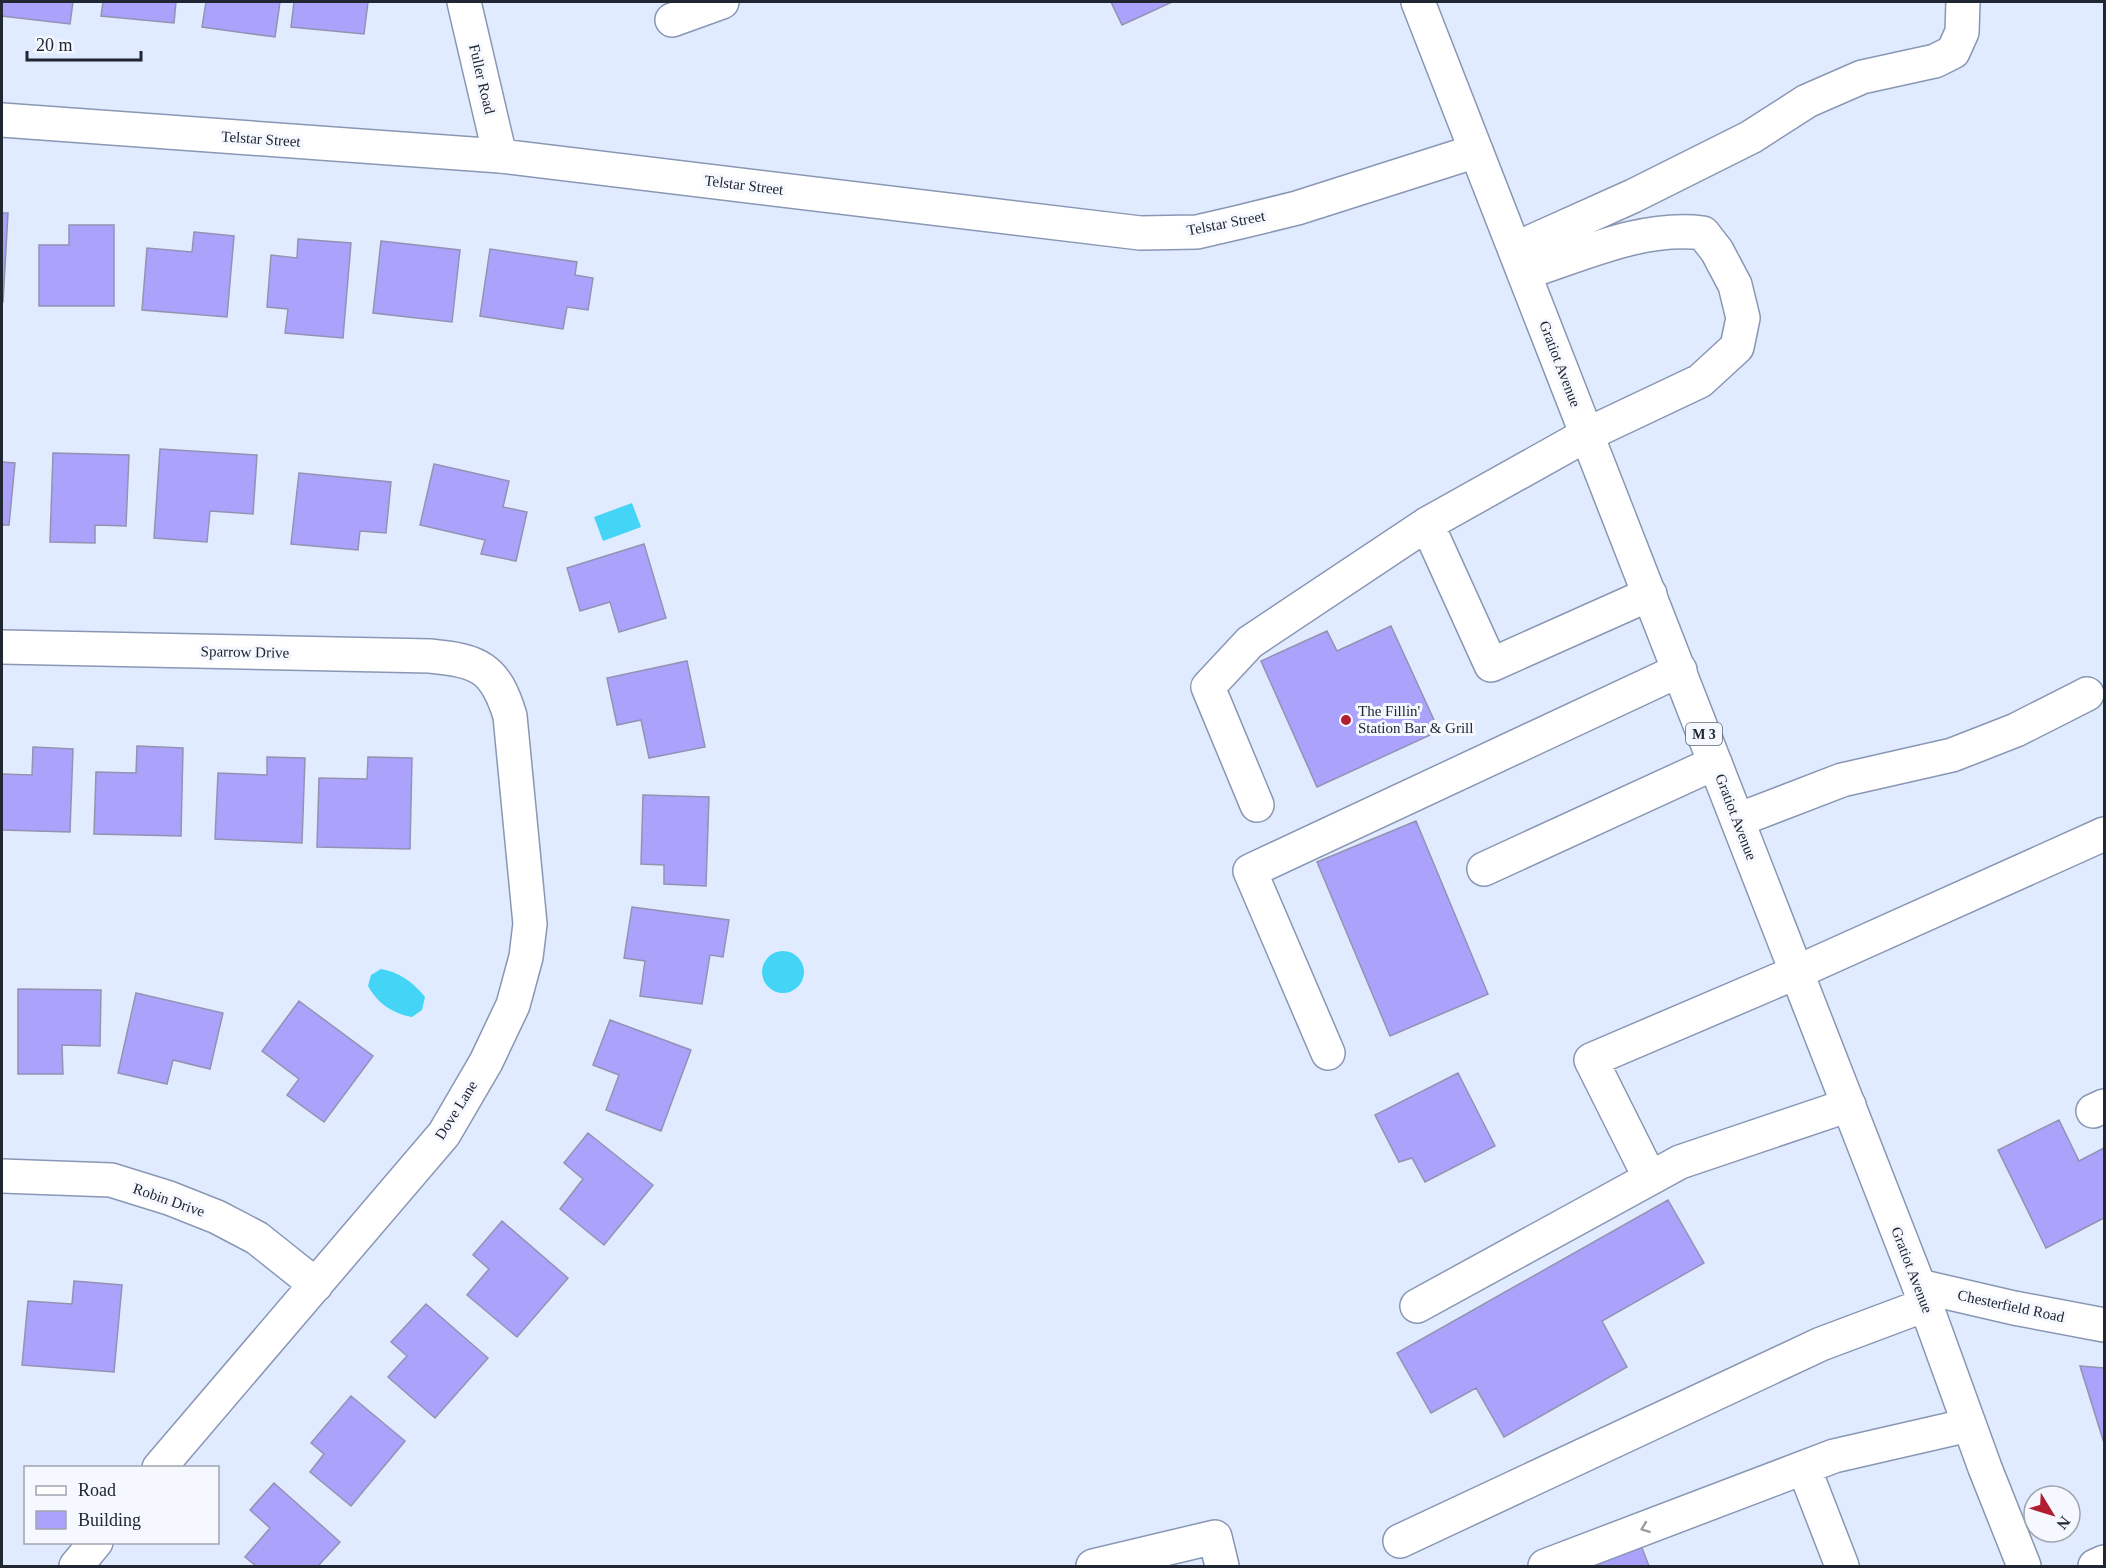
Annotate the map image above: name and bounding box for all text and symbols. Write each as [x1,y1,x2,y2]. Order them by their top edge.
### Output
scale bar [27,24,141,62]
text: 20 m [36,35,73,55]
street label: Fuller Road [466,42,498,116]
street label: Telstar Street [221,128,302,150]
street label: Telstar Street [704,172,785,198]
street label: Telstar Street [1186,207,1267,238]
street label: Gratiot Avenue [1536,319,1584,410]
street label: Sparrow Drive [200,643,290,661]
place label: The Fillin' Station Bar & Grill [1358,703,1473,736]
marker: The Fillin' Station Bar & Grill [1339,713,1353,727]
road number: M 3 [1686,723,1722,745]
street label: Gratiot Avenue [1712,772,1760,863]
street label: Dove Lane [432,1077,481,1142]
street label: Robin Drive [131,1180,207,1220]
street label: Gratiot Avenue [1888,1225,1936,1316]
street label: Chesterfield Road [1956,1287,2066,1325]
legend [24,1466,219,1544]
text: Road [78,1480,116,1500]
north arrow [2022,1484,2082,1544]
text: Building [78,1510,141,1530]
text: N [2053,1513,2074,1533]
one-way arrow [1640,1521,1650,1534]

